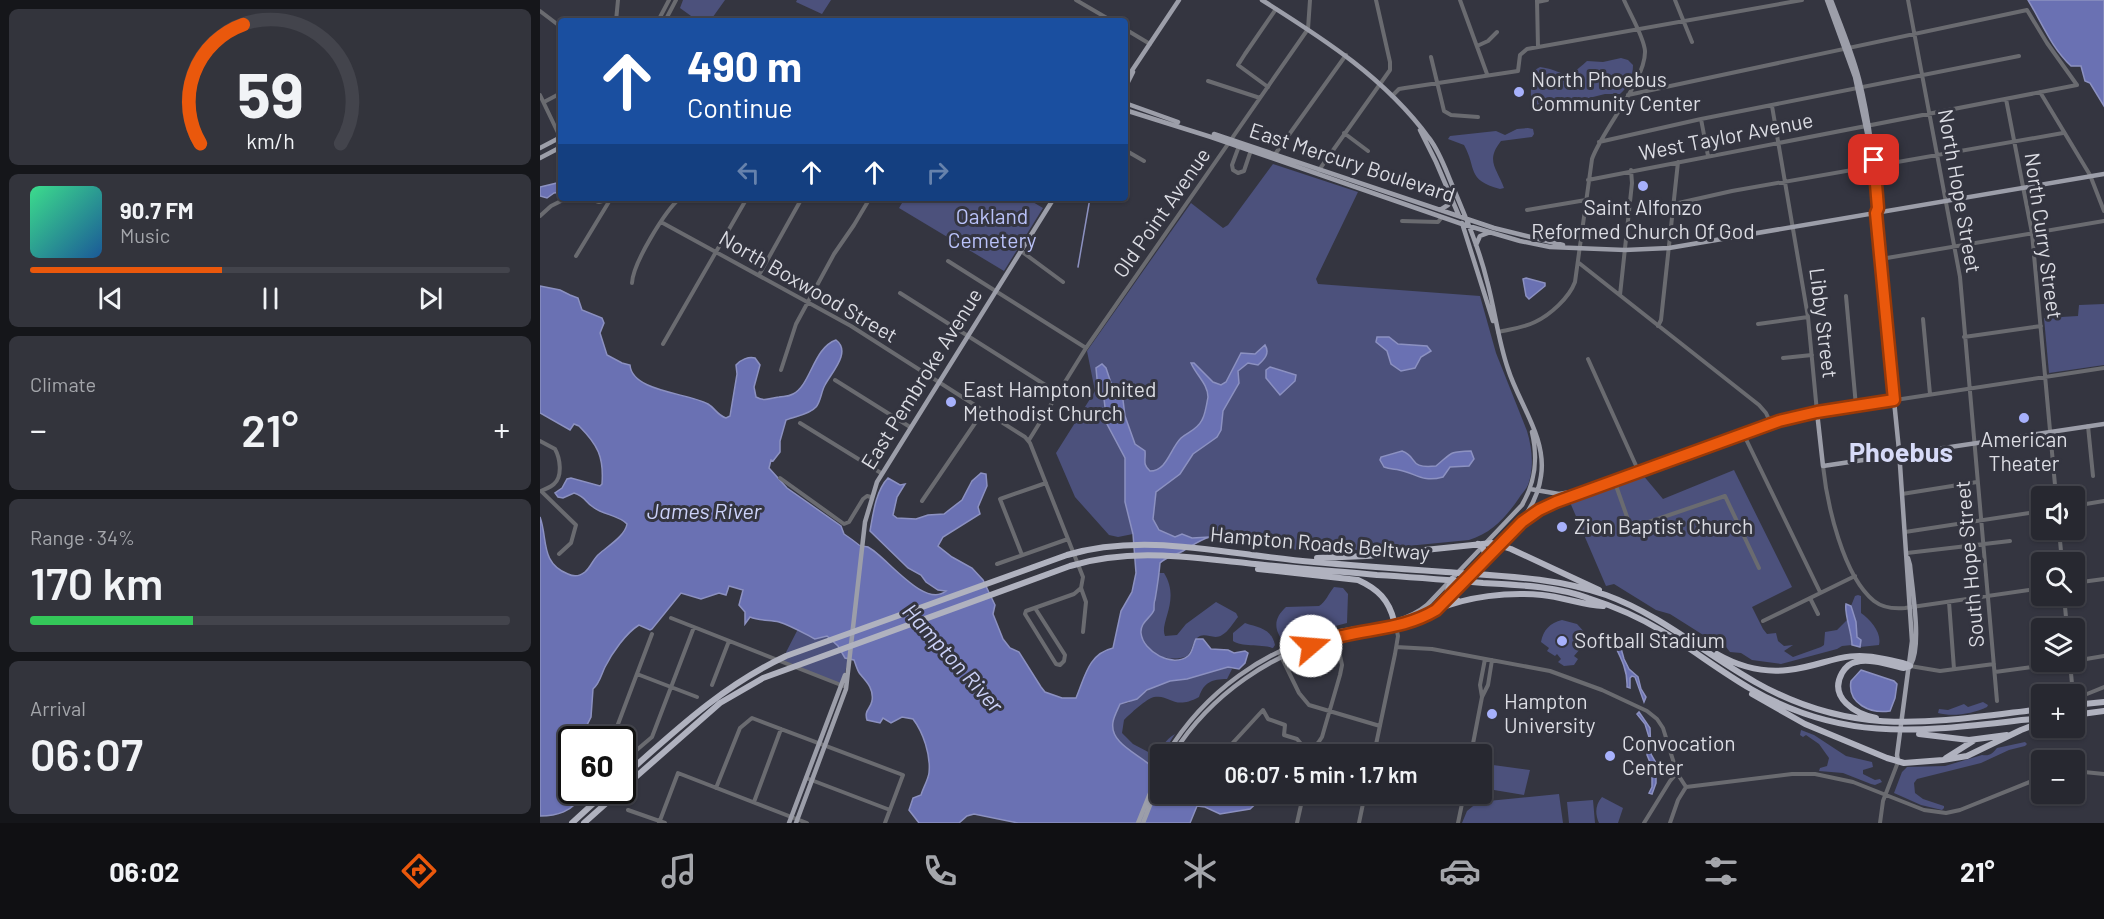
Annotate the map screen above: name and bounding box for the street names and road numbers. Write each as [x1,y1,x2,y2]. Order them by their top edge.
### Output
street label: West Taylor Avenue [1636,106,1815,165]
street label: North Hope Street [1934,107,1987,275]
street label: East Mercury Boulevard [1247,117,1458,207]
street label: Old Point Avenue [1107,143,1215,282]
street label: North Curry Street [2020,151,2069,321]
street label: North Boxwood Street [715,224,902,347]
street label: Libby Street [1805,266,1844,380]
street label: East Pembroke Avenue [855,283,987,473]
street label: South Hope Street [1949,480,1988,649]
street label: Hampton Roads Beltway [1209,520,1431,565]

